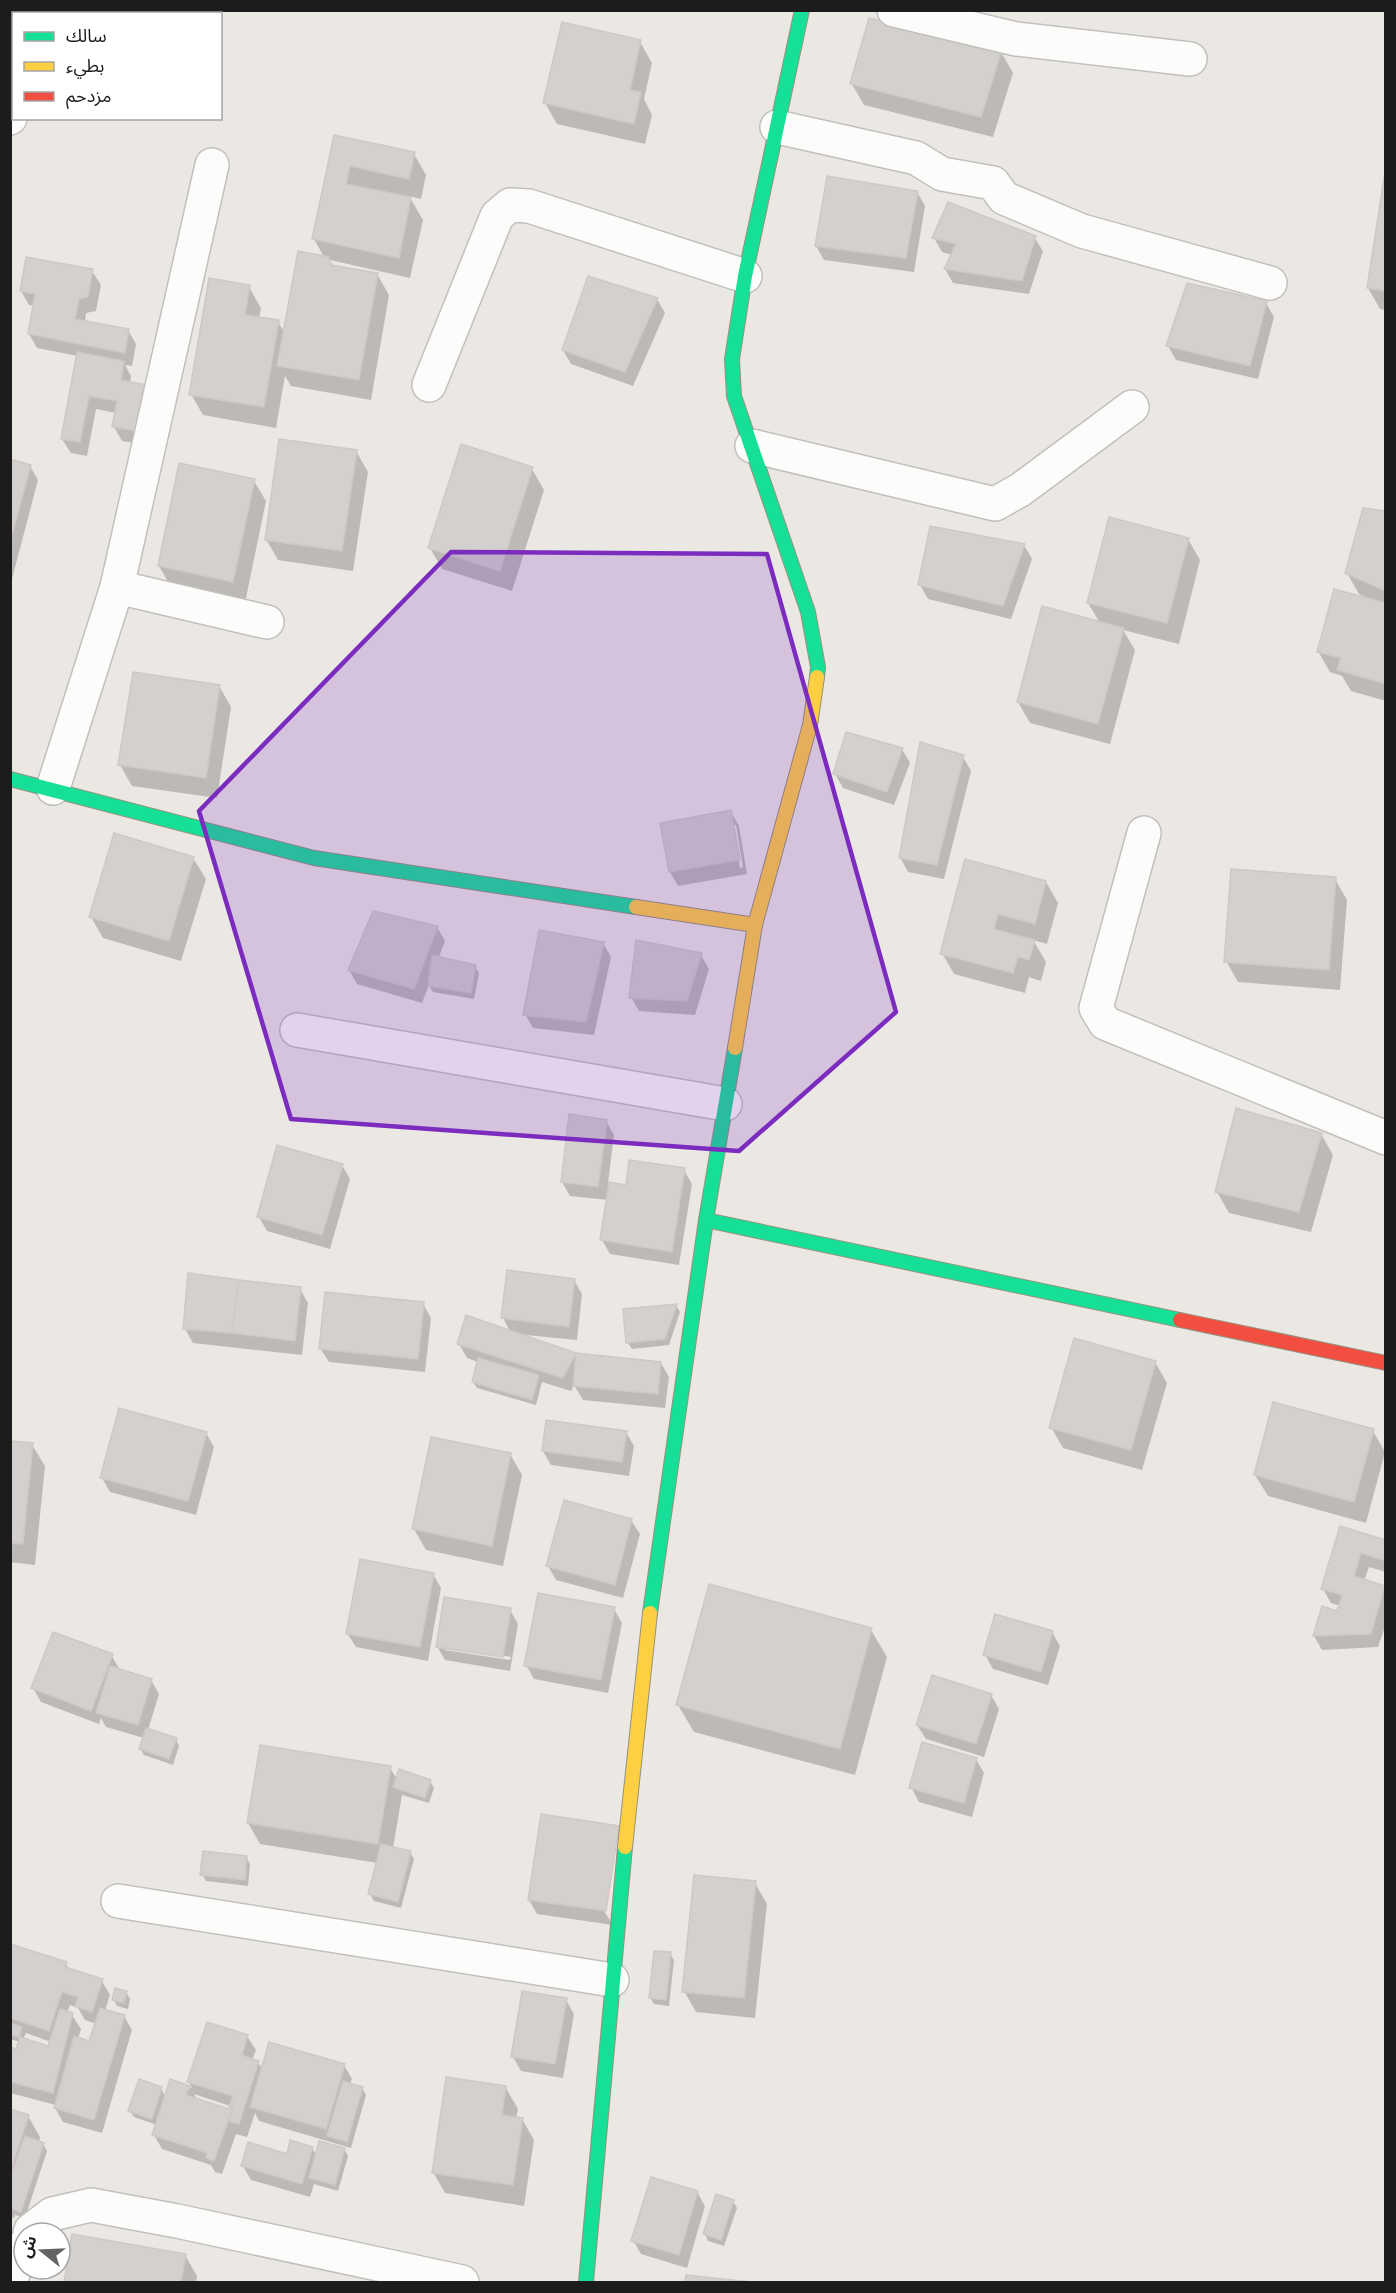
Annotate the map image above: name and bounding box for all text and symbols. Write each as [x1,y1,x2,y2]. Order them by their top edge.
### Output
legend [12,12,222,120]
text: سالك [66,24,107,46]
text: بطيء [66,54,104,79]
text: مزدحم [66,84,111,109]
north arrow [12,2221,72,2281]
text: ش [15,2233,41,2260]

